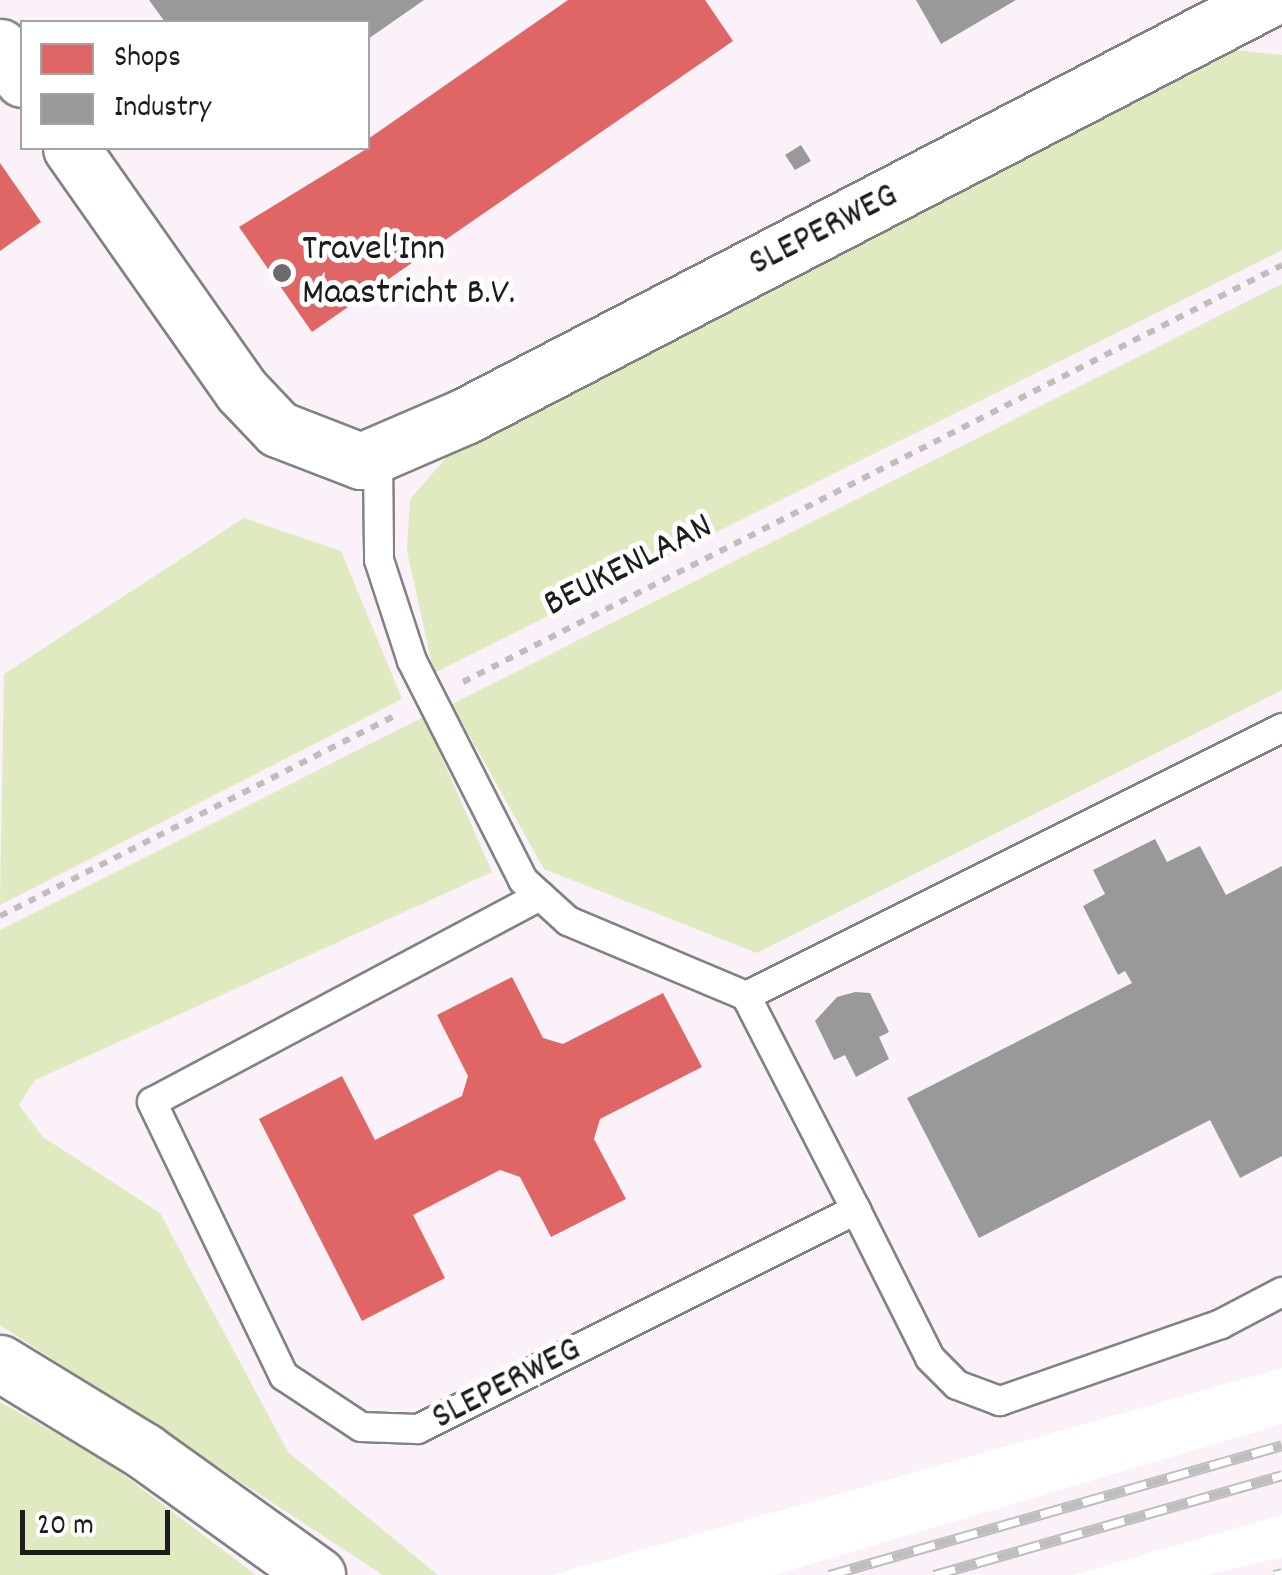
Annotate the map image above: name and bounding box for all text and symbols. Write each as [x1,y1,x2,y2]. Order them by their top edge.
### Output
legend [20,20,370,150]
text: Shops [114,38,181,81]
text: Industry [114,88,211,131]
street label: SLEPERWEG [742,174,906,288]
place label: Travel'Inn Maastricht B.V. [302,228,515,318]
marker: Travel'Inn Maastricht B.V. [271,262,293,284]
street label: BEUKENLAAN [537,505,721,629]
street label: SLEPERWEG [425,1328,589,1442]
scale bar [25,1490,175,1552]
text: 20 m [37,1506,94,1549]

